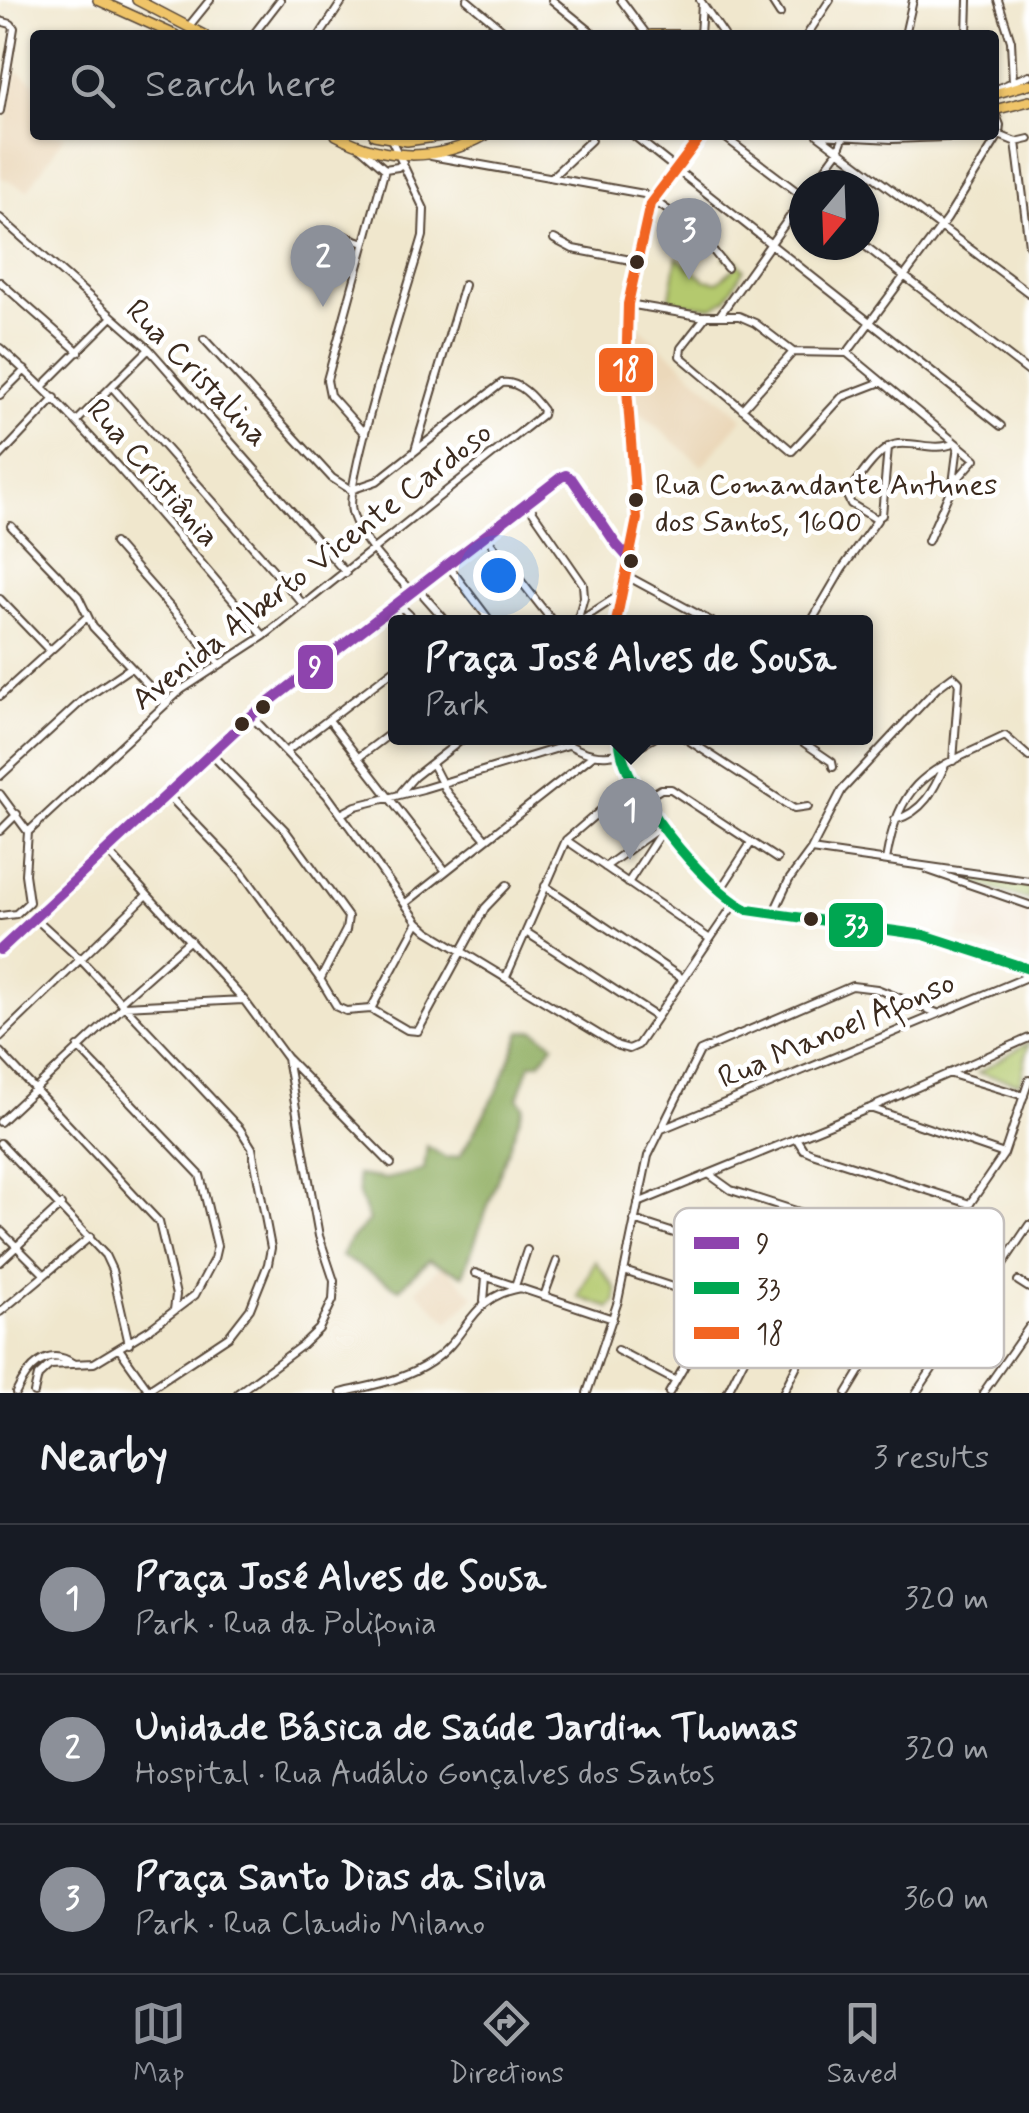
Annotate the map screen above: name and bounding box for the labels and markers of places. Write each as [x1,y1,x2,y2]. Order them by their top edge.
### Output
pin: 3 [656,198,722,280]
pin: 2 [290,224,356,307]
unlabelled marker [627,252,647,272]
place label: Rua Comandante Antunes dos Santos, 1600 [655,466,997,542]
marker: Rua Comandante Antunes dos Santos, 1600 [626,490,646,510]
unlabelled marker [621,551,641,571]
unlabelled marker [253,697,273,717]
unlabelled marker [232,714,252,734]
pin: 1 [598,778,662,860]
unlabelled marker [801,909,821,929]

